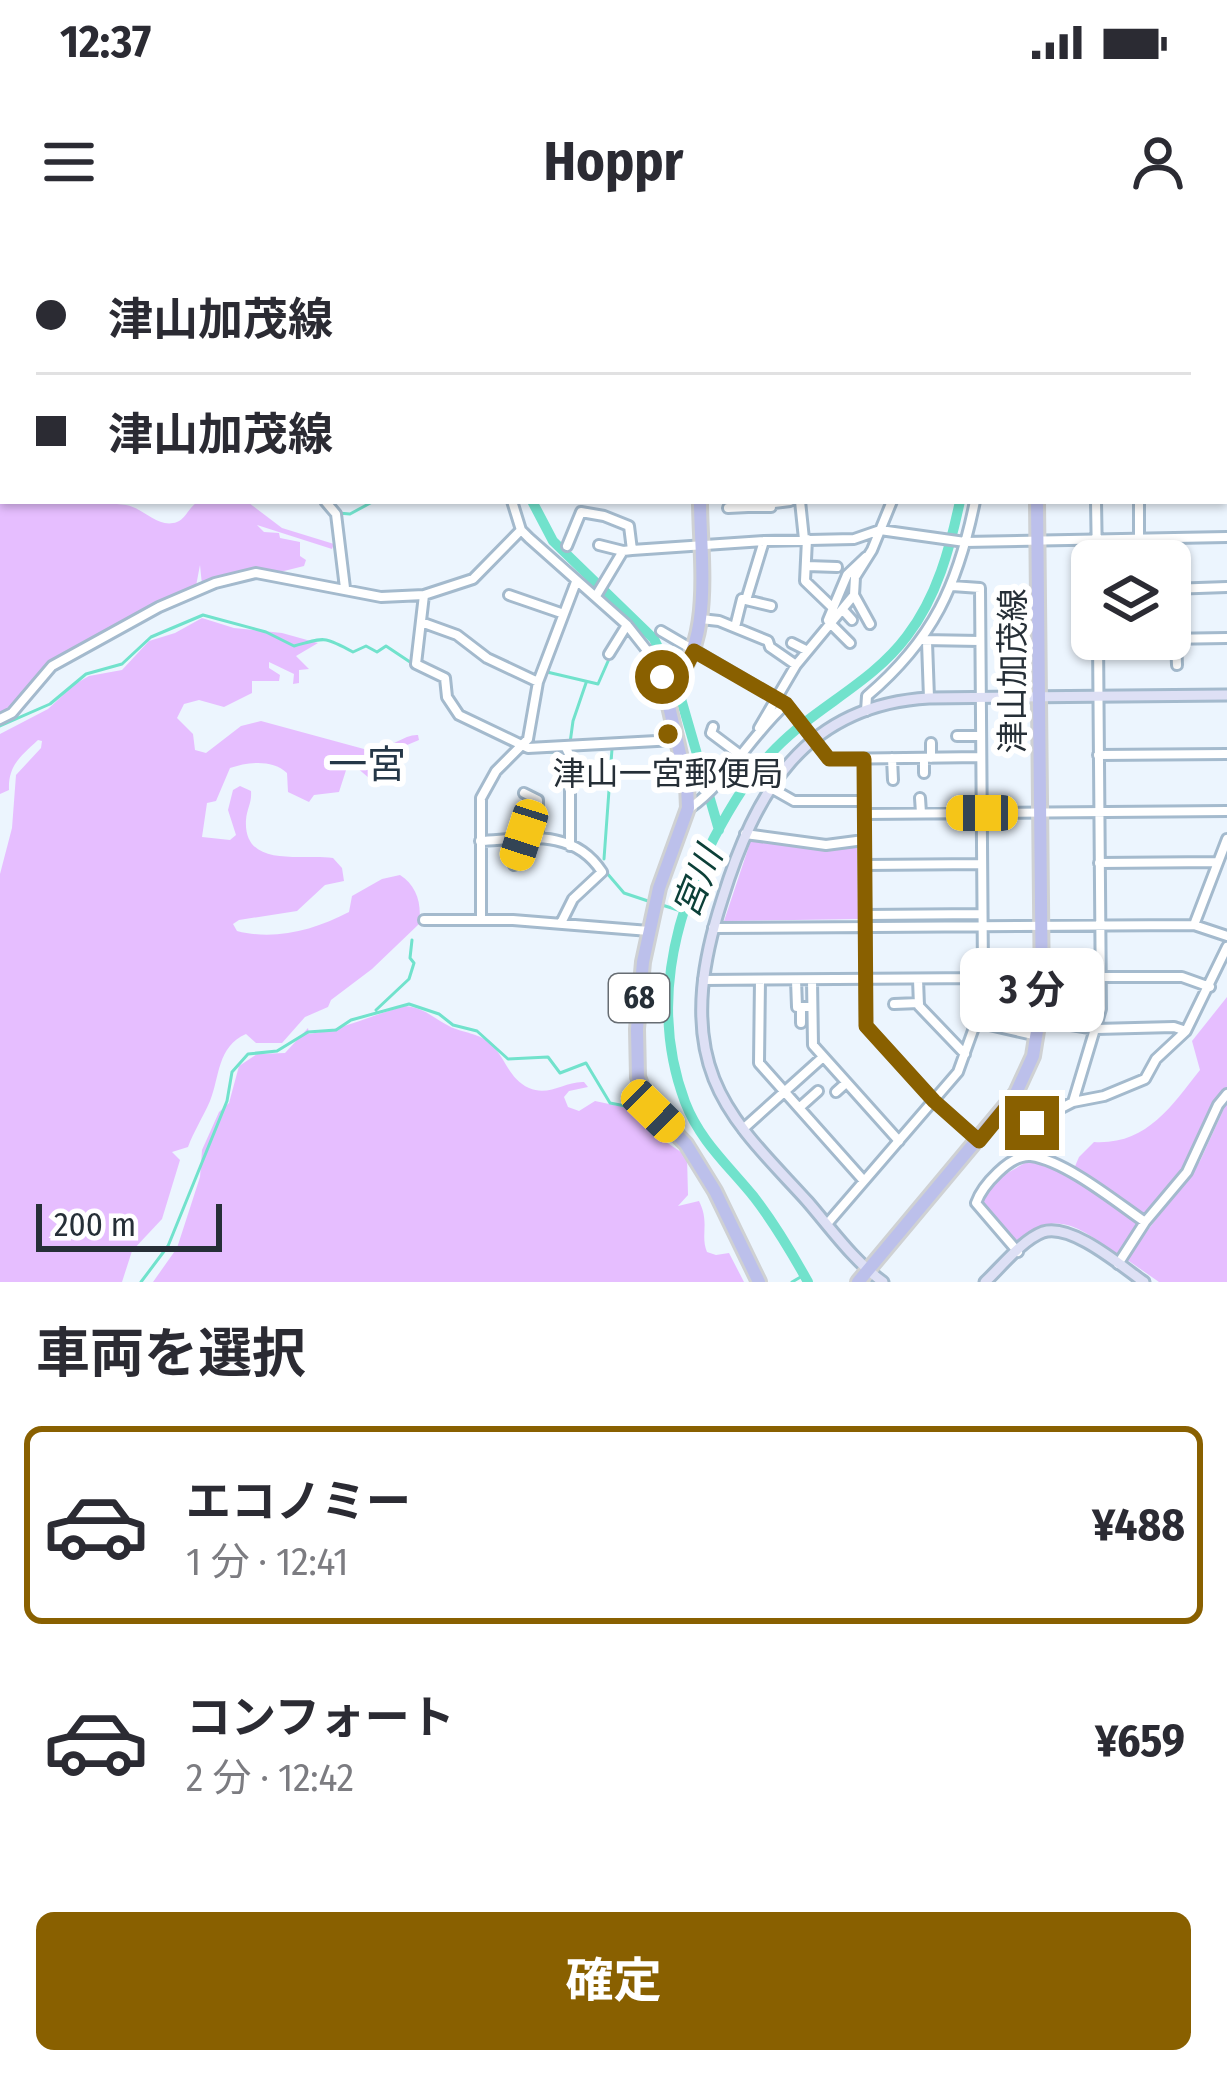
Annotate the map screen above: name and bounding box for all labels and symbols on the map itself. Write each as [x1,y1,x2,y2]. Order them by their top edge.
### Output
street label: 津山加茂線 [993,589,1033,754]
route start [635,650,689,704]
marker: 津山一宮郵便局 [655,721,681,747]
district label: 一宮 [328,742,406,788]
place label: 津山一宮郵便局 [553,754,784,794]
car [496,795,552,875]
car [946,795,1018,831]
water label: 宮川 [664,837,733,924]
callout: 3 分 [960,949,1104,1033]
road number: 68 [609,974,669,1022]
car [615,1073,691,1149]
route end [1005,1096,1059,1150]
scale bar [36,1198,222,1251]

